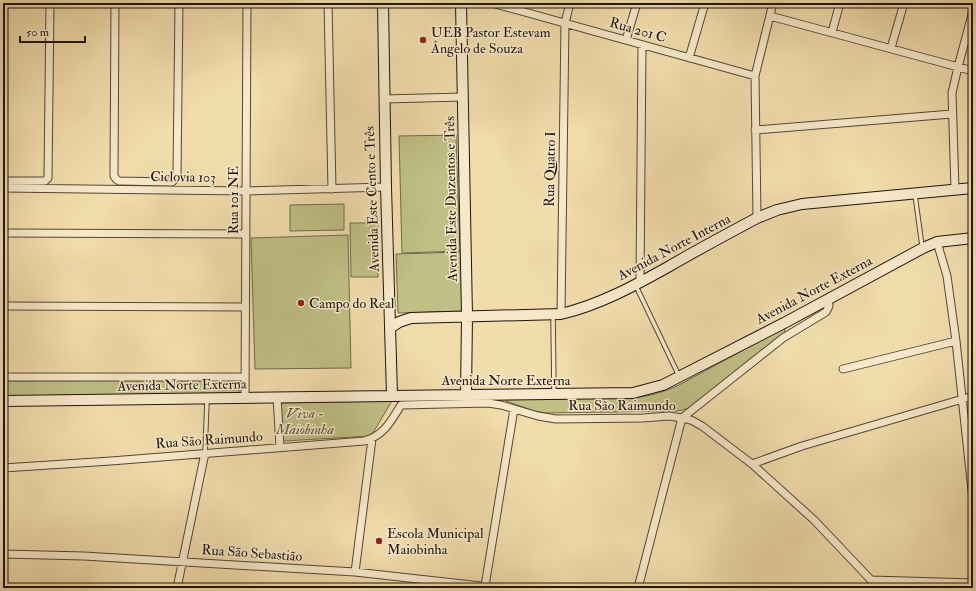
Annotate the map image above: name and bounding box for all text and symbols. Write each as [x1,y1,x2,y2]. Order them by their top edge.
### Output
street label: Rua 201 C [608,14,668,46]
scale bar [20,18,85,44]
place label: UEB Pastor Estevam Ângelo de Souza [430,24,551,57]
text: 50 m [26,25,50,40]
marker: UEB Pastor Estevam Ângelo de Souza [418,35,428,45]
street label: Avenida Este Duzentos e Três [441,116,461,283]
street label: Avenida Este Cento e Três [361,126,383,273]
street label: Rua Quatro I [541,131,559,207]
street label: Rua 101 NE [225,166,242,234]
street label: Ciclovia 103 [150,168,216,186]
street label: Avenida Norte Interna [614,210,734,284]
street label: Avenida Norte Externa [752,252,875,328]
place label: Campo do Real [309,295,395,313]
marker: Campo do Real [296,298,306,308]
street label: Avenida Norte Externa [440,372,571,389]
street label: Avenida Norte Externa [116,375,247,395]
street label: Rua São Raimundo [568,397,676,414]
park label: Viva - Maiobinha [275,405,334,438]
street label: Rua São Raimundo [155,428,263,452]
place label: Escola Municipal Maiobinha [387,525,484,558]
marker: Escola Municipal Maiobinha [374,536,384,546]
street label: Rua São Sebastião [201,541,303,565]

